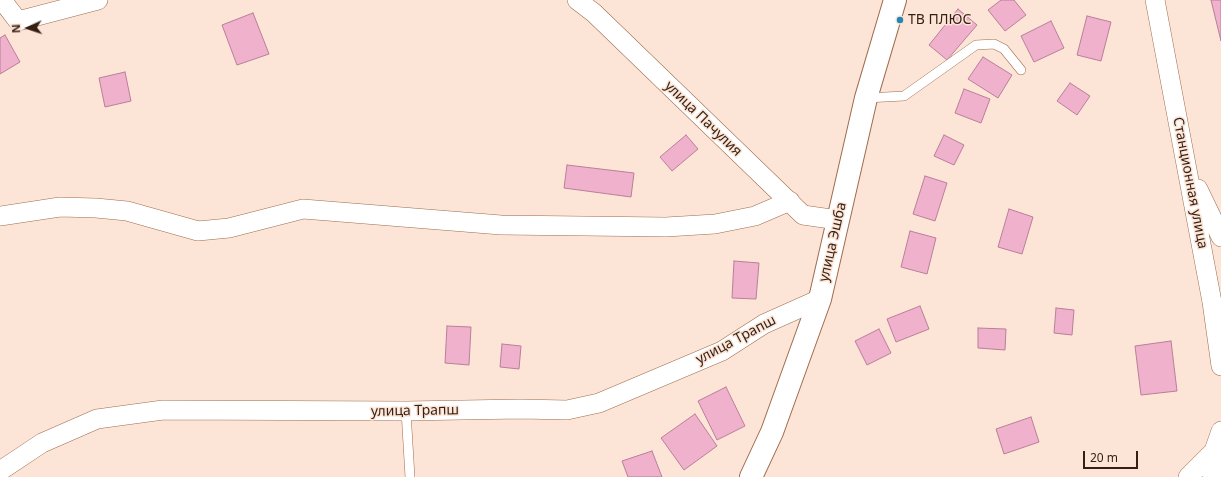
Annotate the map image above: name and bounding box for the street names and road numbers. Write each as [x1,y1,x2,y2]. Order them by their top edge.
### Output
street label: улица Пачулия [661,78,745,160]
street label: Станционная улица [1169,116,1211,250]
street label: улица Эшба [816,201,850,283]
street label: улица Трапш [693,312,779,368]
street label: улица Трапш [371,402,459,420]

